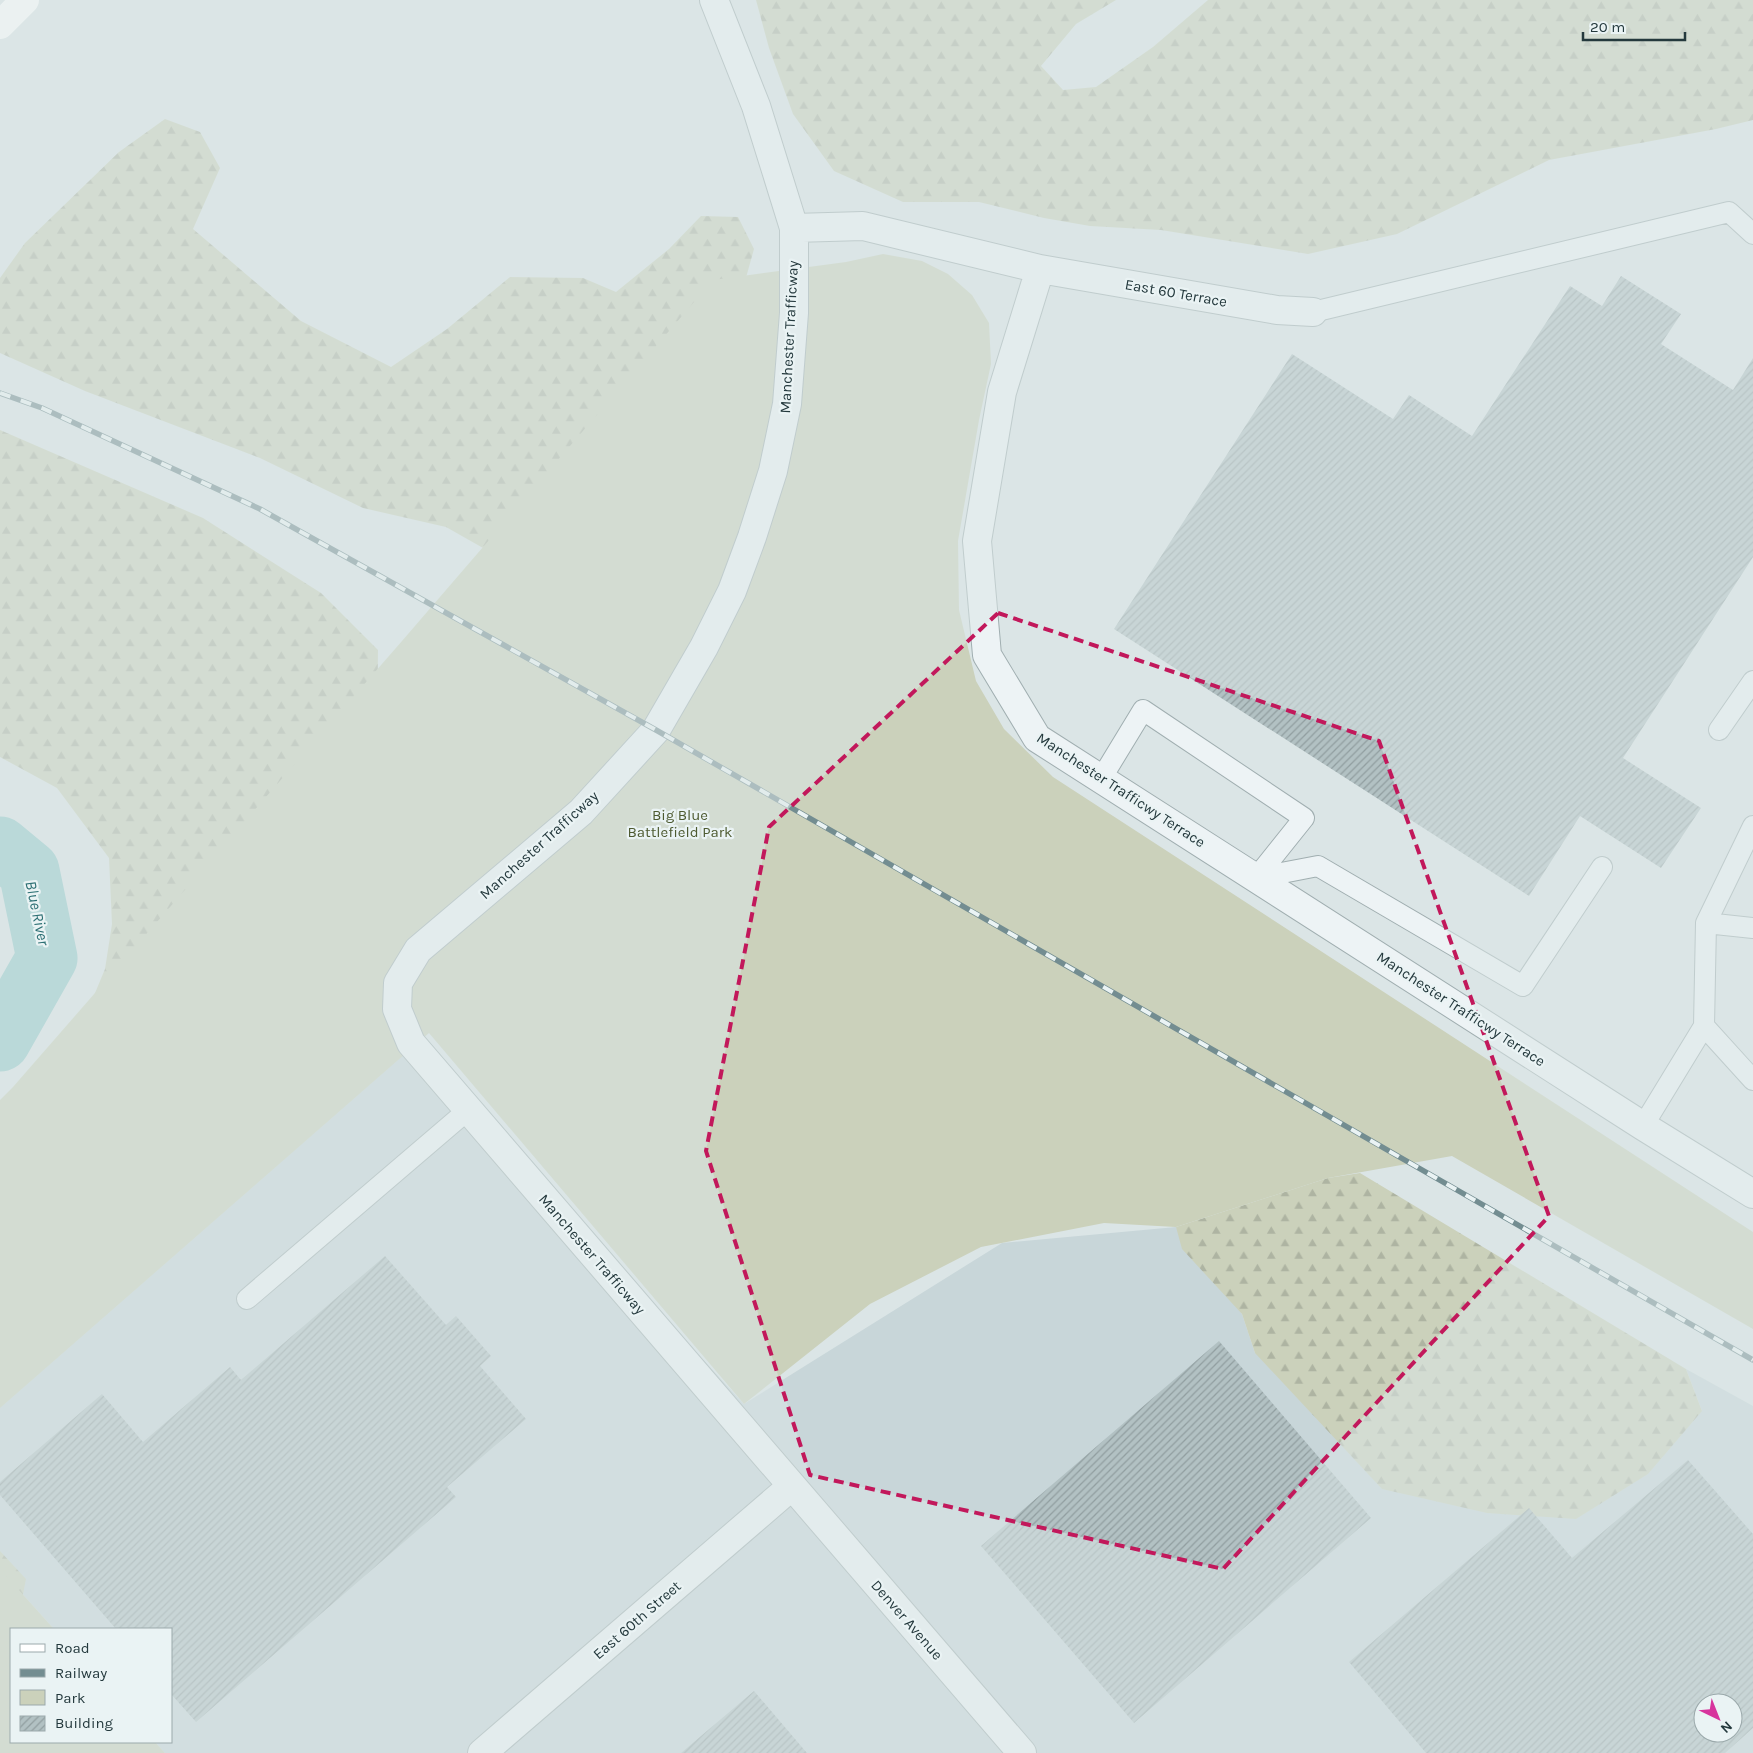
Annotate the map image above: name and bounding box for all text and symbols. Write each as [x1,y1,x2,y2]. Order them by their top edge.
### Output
scale bar [1583,10,1686,42]
text: 20 m [1590,18,1625,36]
street label: Manchester Trafficway [776,260,802,414]
street label: East 60 Terrace [1123,275,1229,311]
street label: Manchester Trafficwy Terrace [1033,729,1209,851]
street label: Manchester Trafficway [476,787,602,903]
park label: Big Blue Battlefield Park [627,806,733,841]
water label: Blue River [21,879,54,948]
street label: Manchester Trafficwy Terrace [1373,948,1549,1070]
street label: Manchester Trafficway [535,1190,649,1318]
street label: Denver Avenue [867,1576,947,1664]
street label: East 60th Street [589,1577,685,1663]
legend [10,1628,172,1743]
text: Road [55,1639,90,1657]
text: Railway [55,1664,107,1682]
text: Park [55,1689,85,1707]
north arrow [1693,1693,1743,1743]
text: Building [55,1714,113,1732]
text: N [1717,1717,1736,1737]

